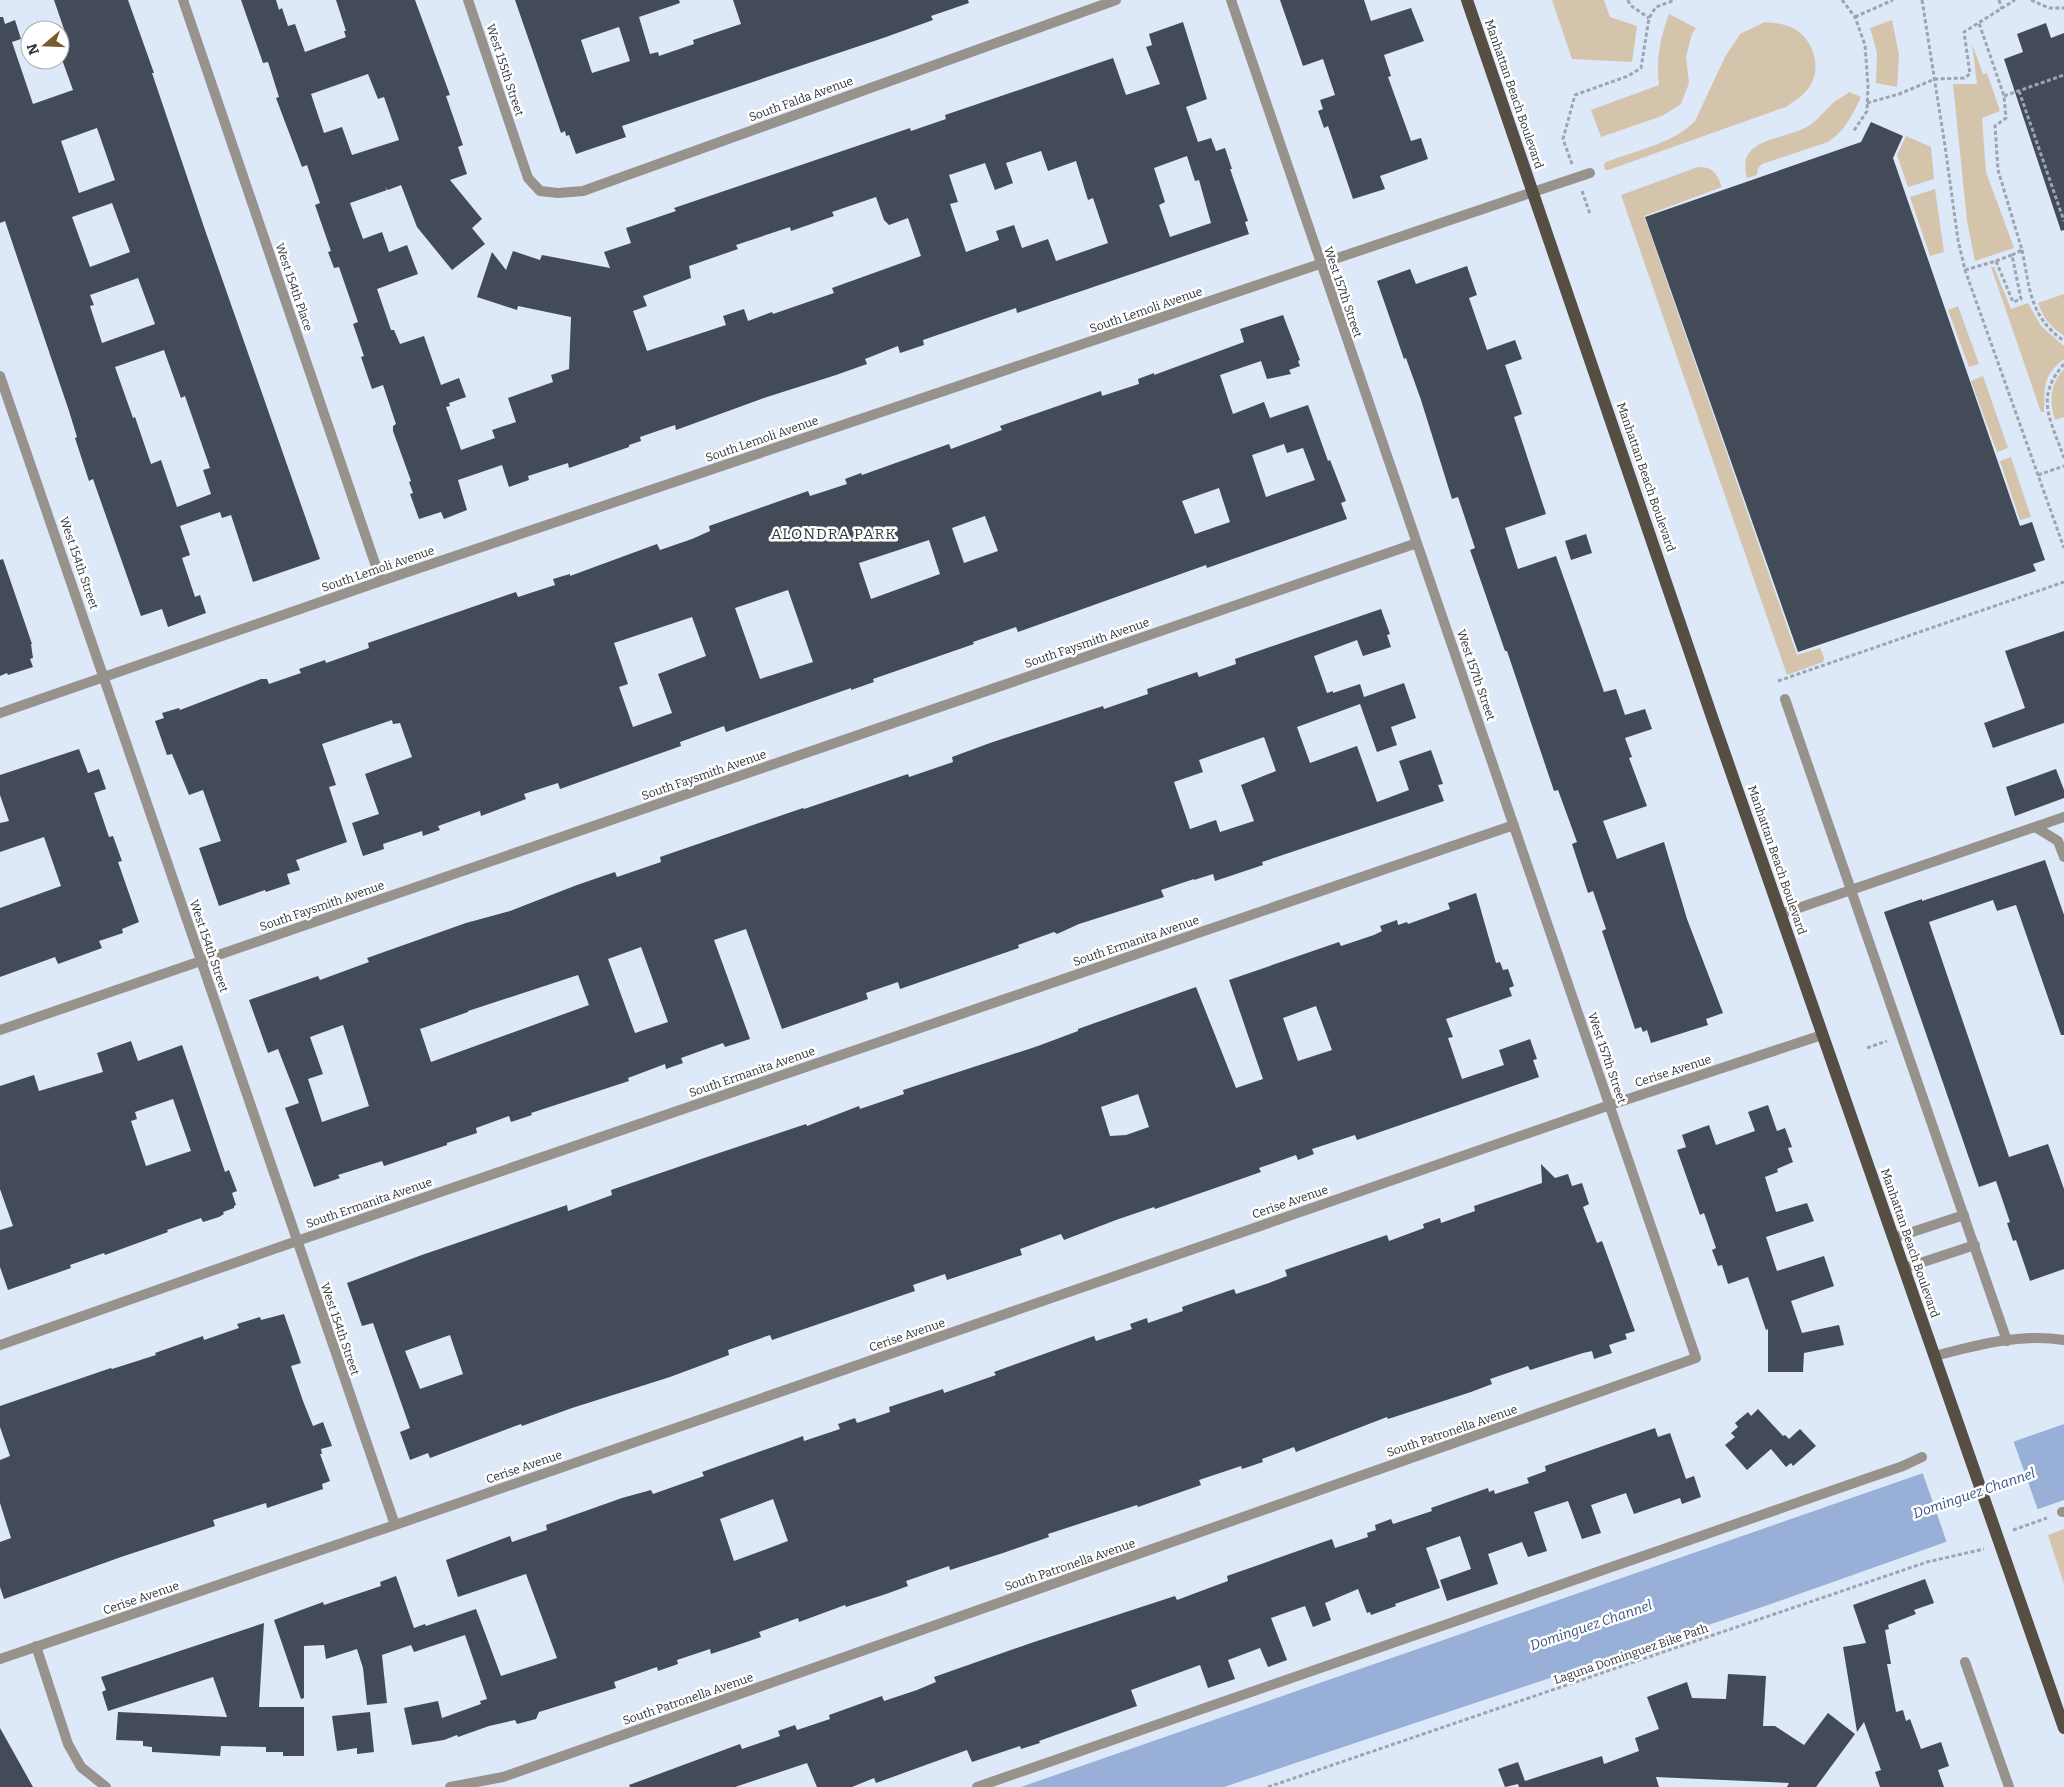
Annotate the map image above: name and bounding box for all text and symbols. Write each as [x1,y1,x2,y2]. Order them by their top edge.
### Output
street label: Manhattan Beach Boulevard [1482,18,1546,170]
north arrow [20,20,70,70]
street label: West 155th Street [483,22,527,118]
text: N [23,41,43,57]
street label: South Falda Avenue [747,74,855,124]
street label: West 154th Place [272,241,316,333]
street label: West 157th Street [1321,245,1365,340]
street label: South Lemoli Avenue [1088,284,1204,336]
street label: Manhattan Beach Boulevard [1614,401,1678,553]
street label: South Lemoli Avenue [704,413,820,465]
street label: West 154th Street [57,515,102,612]
district label: ALONDRA PARK [771,525,897,543]
street label: South Lemoli Avenue [320,543,436,595]
street label: South Faysmith Avenue [1023,615,1151,671]
street label: West 157th Street [1454,628,1498,723]
street label: South Faysmith Avenue [640,747,768,803]
street label: Manhattan Beach Boulevard [1745,784,1809,936]
street label: South Faysmith Avenue [258,878,386,934]
street label: West 154th Street [187,898,232,995]
street label: South Ermanita Avenue [1071,913,1201,969]
street label: West 157th Street [1585,1011,1629,1106]
street label: South Ermanita Avenue [687,1044,817,1100]
street label: Cerise Avenue [1633,1052,1713,1090]
street label: Manhattan Beach Boulevard [1878,1167,1942,1319]
street label: South Ermanita Avenue [304,1175,434,1231]
street label: Cerise Avenue [1250,1182,1330,1222]
street label: West 154th Street [318,1281,363,1378]
street label: Cerise Avenue [867,1315,947,1355]
street label: South Patronella Avenue [1385,1402,1519,1460]
street label: Cerise Avenue [484,1447,564,1487]
water label: Dominguez Channel [1911,1465,2038,1522]
street label: South Patronella Avenue [1003,1536,1137,1594]
street label: Cerise Avenue [101,1578,181,1618]
water label: Dominguez Channel [1528,1597,1655,1654]
street label: Laguna Dominguez Bike Path [1552,1621,1710,1687]
street label: South Patronella Avenue [621,1670,755,1728]

